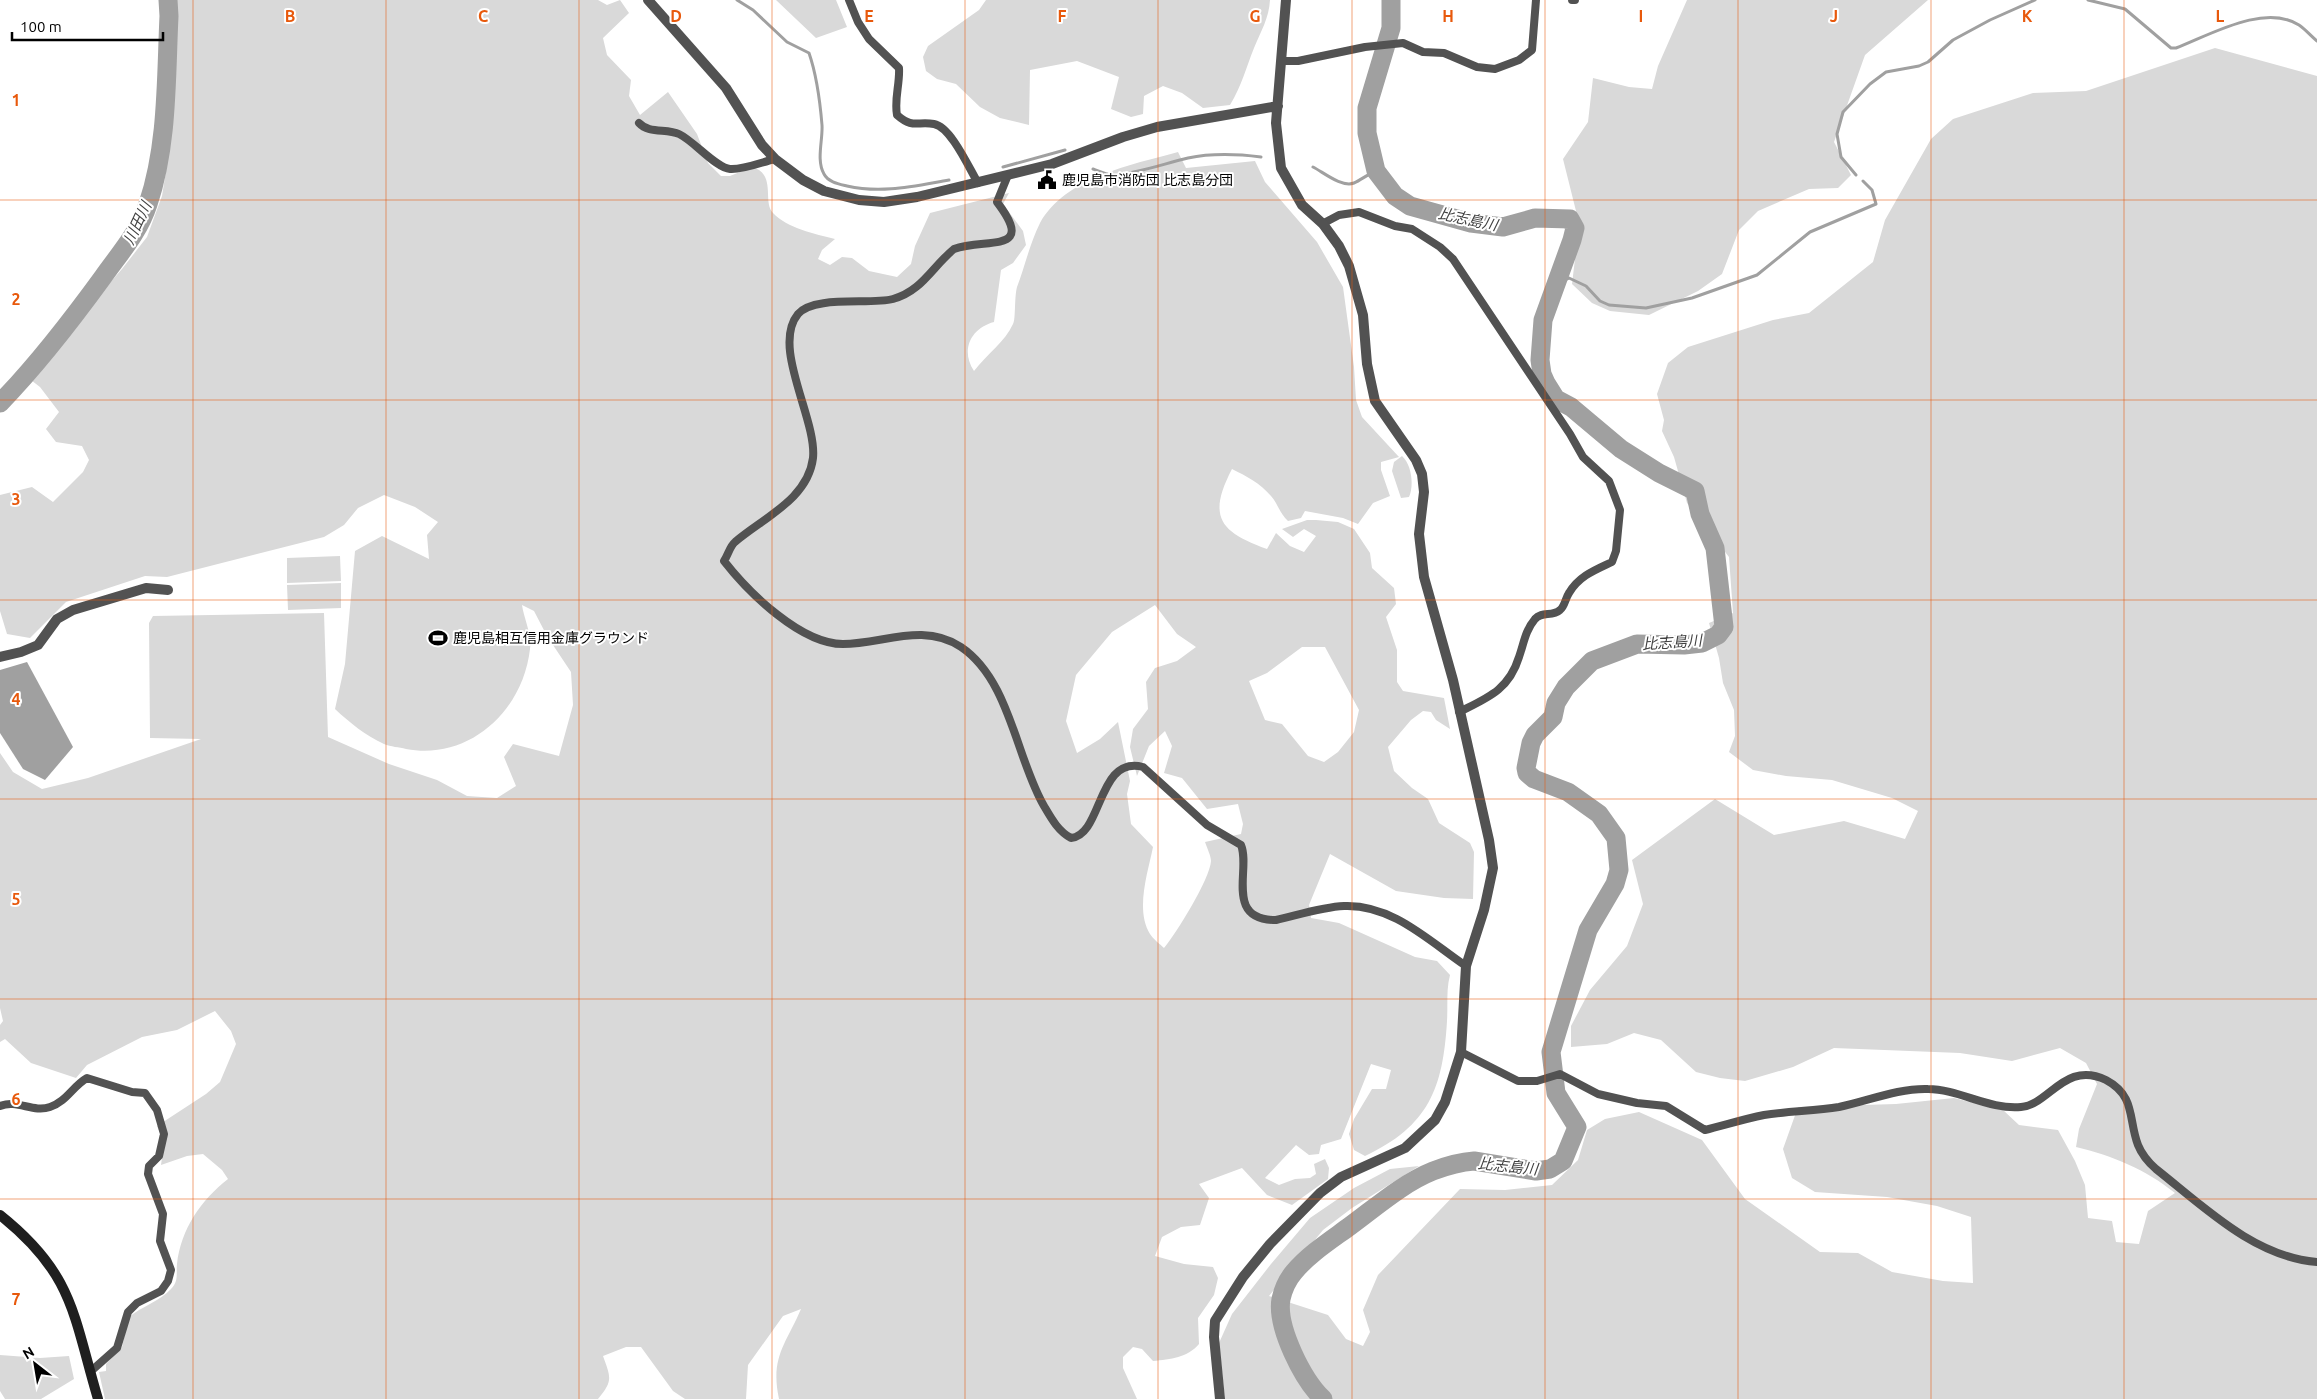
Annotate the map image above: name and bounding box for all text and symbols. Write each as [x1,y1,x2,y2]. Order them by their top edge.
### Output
text: B [285,7,295,25]
text: C [478,7,488,25]
text: D [670,7,682,25]
text: E [864,7,874,25]
text: F [1058,7,1067,25]
text: G [1249,7,1261,25]
text: H [1442,7,1454,25]
text: I [1639,7,1643,25]
text: J [1830,7,1838,25]
text: K [2022,7,2033,25]
text: L [2216,7,2225,25]
scale bar [12,10,164,42]
text: 100 m [20,18,62,35]
text: 1 [11,91,21,109]
public building icon: 鹿児島市消防団 比志島分団 [1036,169,1058,191]
place label: 鹿児島市消防団 比志島分団 [1062,172,1233,188]
water label: 川田川 [120,197,155,247]
water label: 比志島川 [1437,204,1501,234]
text: 2 [11,290,21,308]
text: 3 [11,490,21,508]
sports icon: 鹿児島相互信用金庫グラウンド [427,627,449,649]
place label: 鹿児島相互信用金庫グラウンド [453,630,649,646]
water label: 比志島川 [1641,631,1705,653]
text: 4 [11,690,21,708]
text: 5 [11,890,21,908]
text: 6 [11,1090,21,1108]
water label: 比志島川 [1477,1154,1541,1178]
text: 7 [11,1290,21,1308]
north arrow [10,1339,60,1389]
text: N [20,1343,37,1362]

